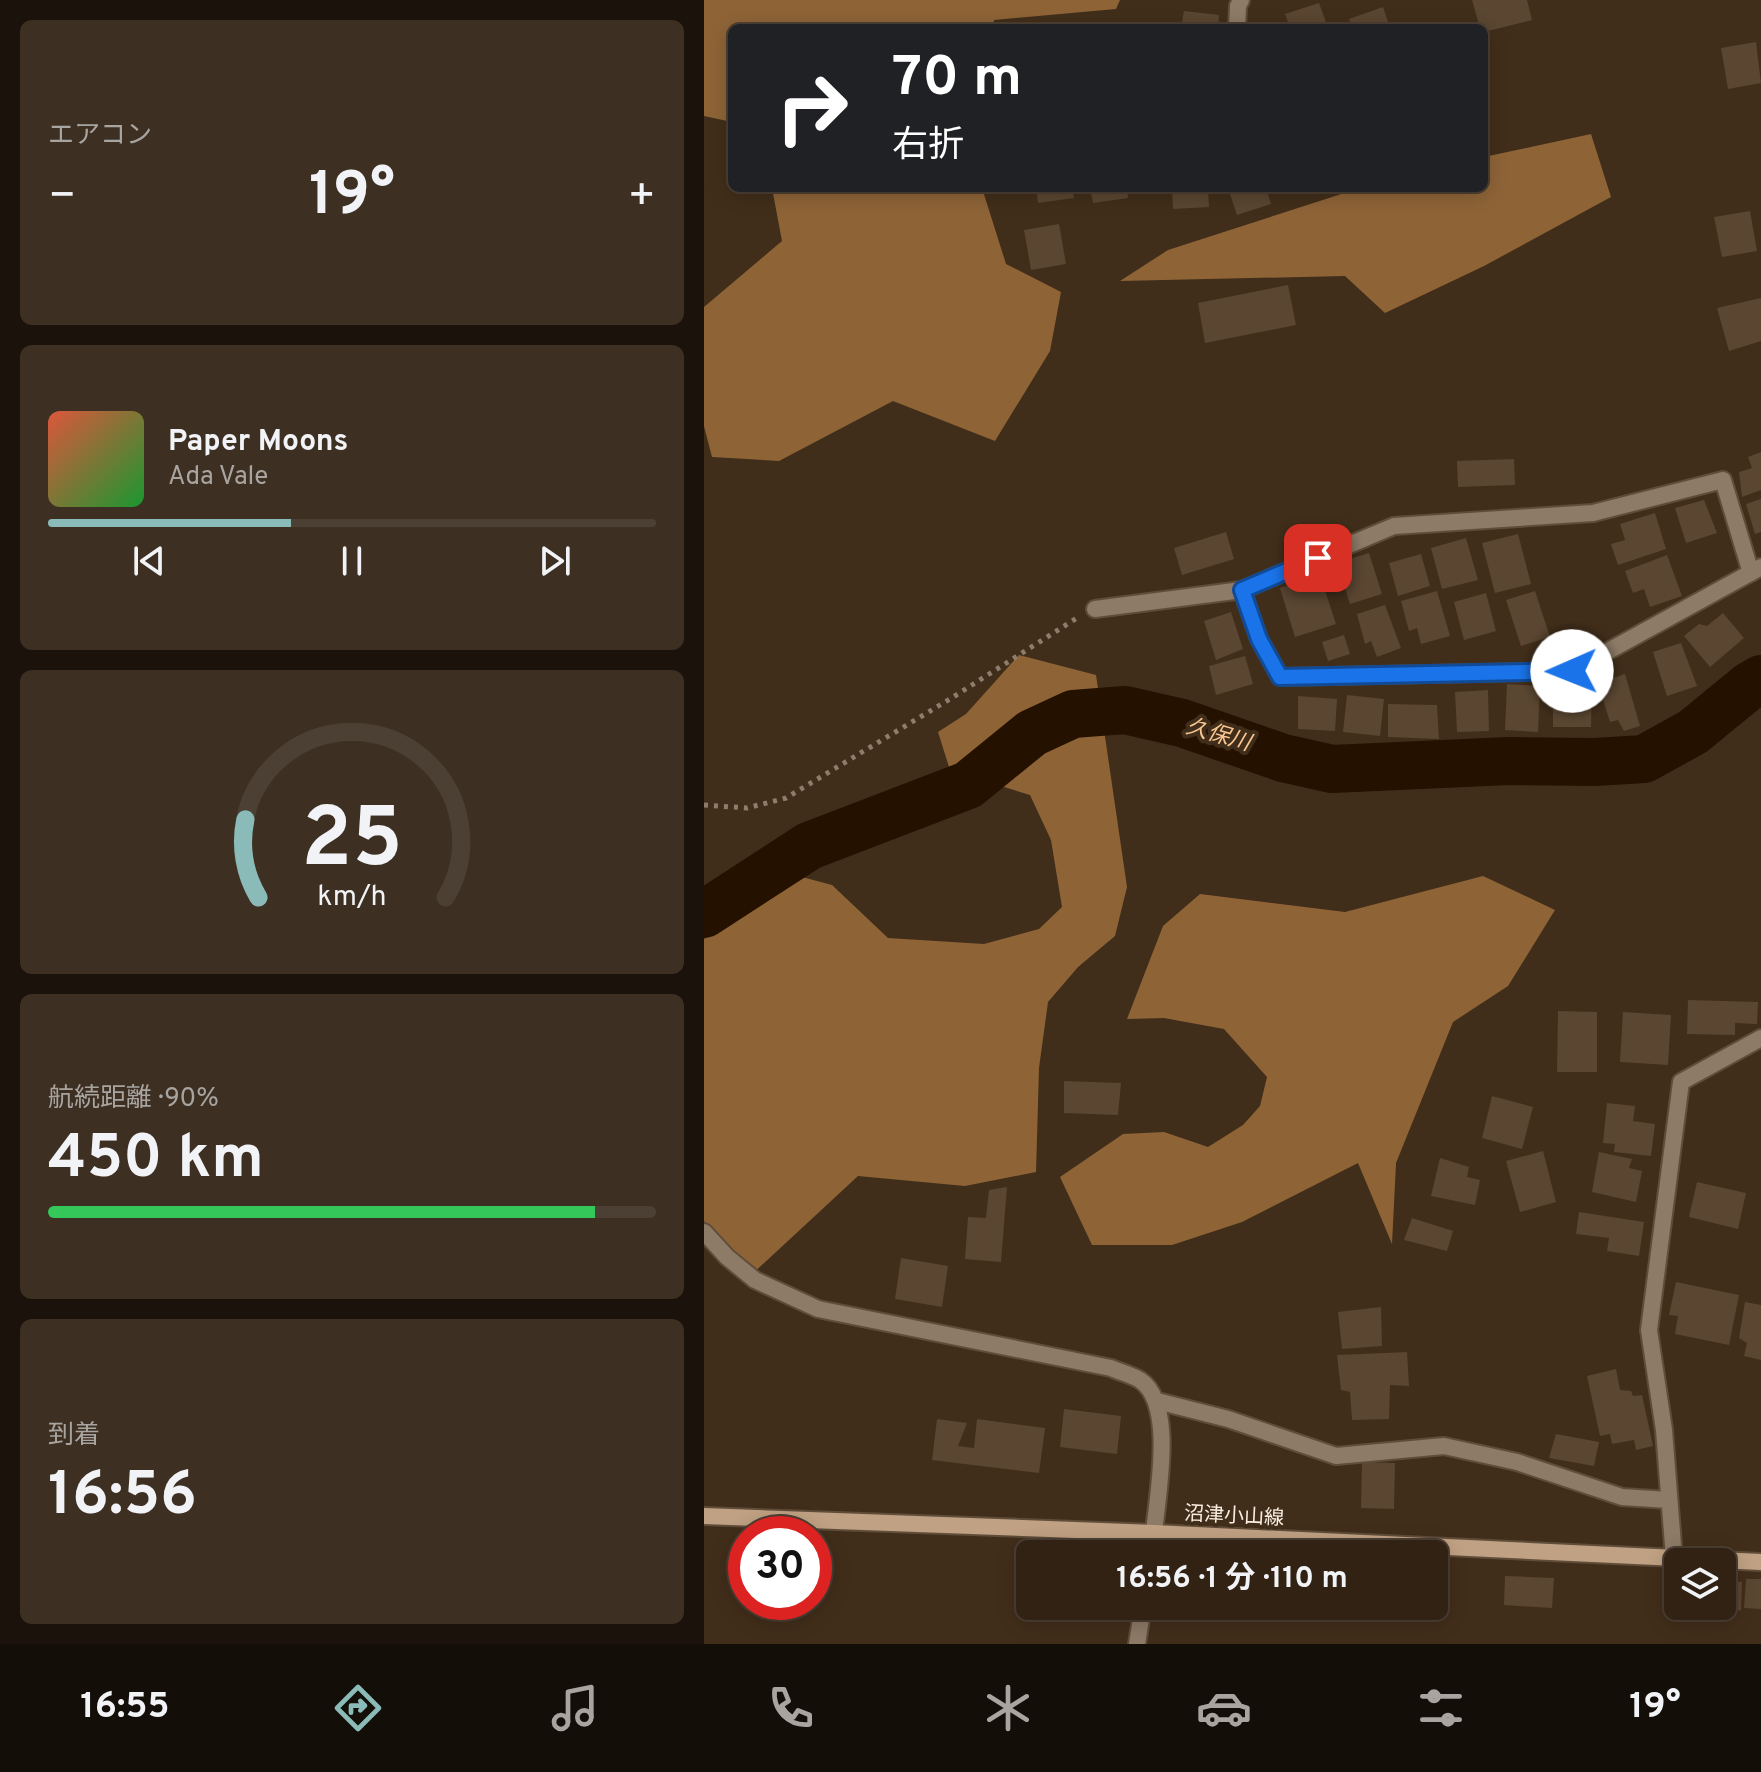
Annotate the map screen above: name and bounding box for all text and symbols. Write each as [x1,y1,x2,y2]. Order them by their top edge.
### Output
text: 70 m [892,45,1022,115]
icon: right [760,56,864,160]
text: エアコン [48,120,152,153]
text: 右折 [892,124,964,170]
text: 19° [309,160,395,236]
text: − [48,170,76,226]
text: + [628,170,656,226]
text: Paper Moons [168,424,348,461]
text: Ada Vale [168,461,268,494]
pin [1284,524,1352,592]
icon: arrive [1296,536,1340,580]
icon: previous [127,539,171,583]
icon: pause [330,539,374,583]
icon: next [533,539,577,583]
position arrow [1530,629,1614,713]
water label: 久保川 [1183,714,1255,759]
text: 25 [301,791,403,896]
text: km/h [317,880,387,916]
text: 航続距離 · 90% [48,1083,219,1116]
text: 450 km [48,1123,264,1199]
text: 到着 [48,1420,100,1453]
text: 16:56 [48,1460,197,1536]
street label: 沼津小山線 [1183,1501,1285,1533]
speed limit sign: 30 [728,1516,832,1620]
map controls [1664,1548,1736,1620]
button: layers [1664,1548,1736,1620]
text: 16:56 · 1 分 · 110 m [1116,1561,1348,1598]
icon: directions [330,1680,386,1736]
icon: music [547,1680,603,1736]
icon: phone [763,1680,819,1736]
icon: climate [980,1680,1036,1736]
icon: car [1196,1680,1252,1736]
icon: filters [1413,1680,1469,1736]
text: 16:55 [80,1685,170,1731]
text: 19° [1629,1685,1681,1731]

